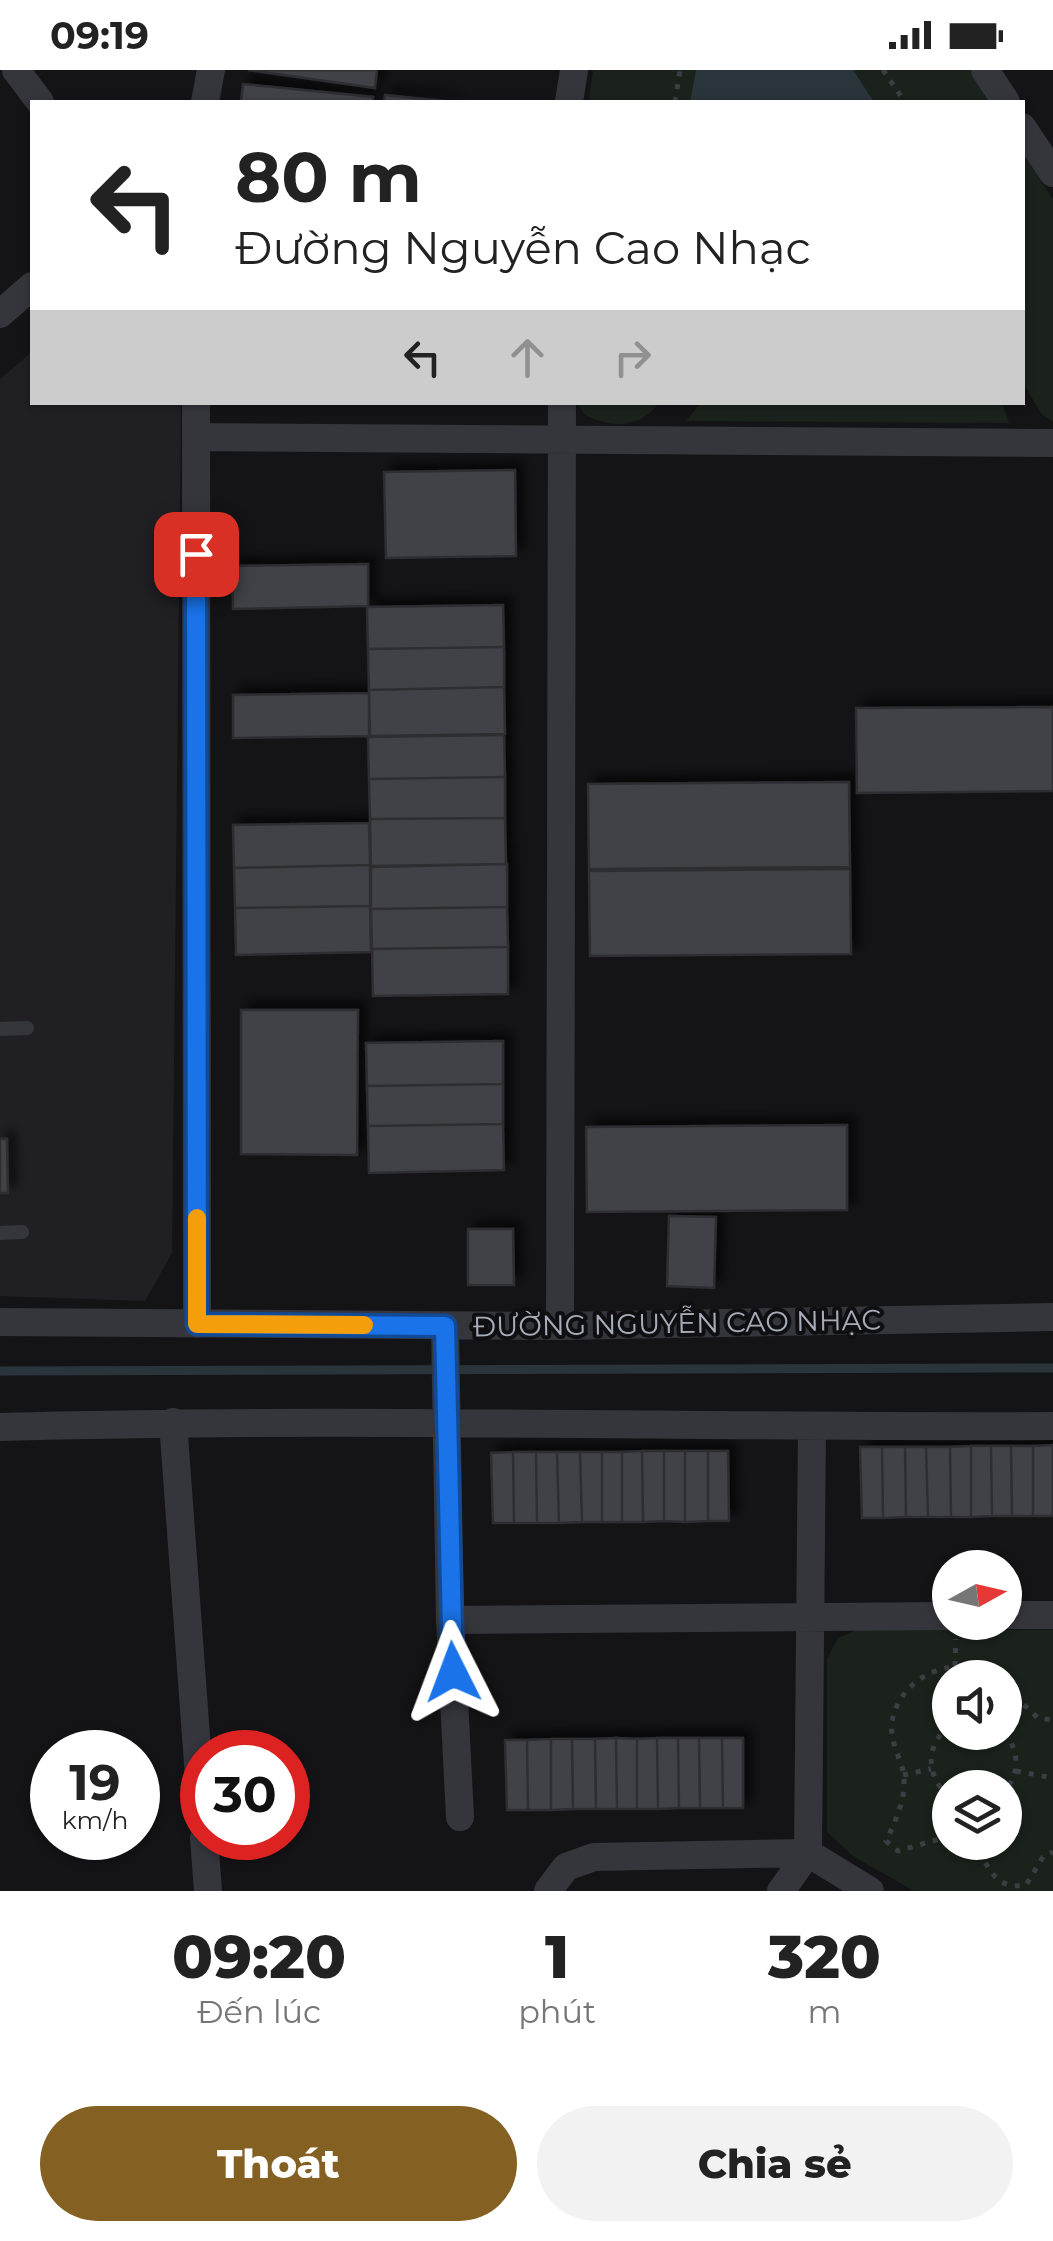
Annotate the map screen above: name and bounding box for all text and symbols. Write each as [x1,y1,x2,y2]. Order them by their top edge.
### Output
text: 09:19 [50,12,149,59]
text: 80 m [235,134,422,220]
icon: left [70,140,200,270]
text: Đường Nguyễn Cao Nhạc [235,220,811,275]
icon: left [395,330,450,385]
icon: ahead [500,330,555,385]
icon: right [605,330,660,385]
pin [154,512,239,597]
icon: arrive [169,527,224,582]
street label: ĐƯỜNG NGUYỄN CAO NHẠC [472,1301,882,1344]
north arrow [932,1550,1022,1640]
map controls [932,1550,1022,1860]
position arrow [401,1620,505,1724]
button: sound [932,1660,1022,1750]
speed limit sign: 30 [180,1730,310,1860]
text: 19 [69,1752,121,1813]
button: layers [932,1770,1022,1860]
text: km/h [62,1805,128,1835]
text: 09:20 [172,1920,346,1993]
text: 1 [545,1920,569,1993]
text: 320 [768,1920,881,1993]
text: Đến lúc [197,1992,321,2031]
text: phút [518,1992,596,2031]
text: m [808,1992,841,2031]
button: Thoát [40,2106,517,2221]
button: Chia sẻ [537,2106,1013,2221]

